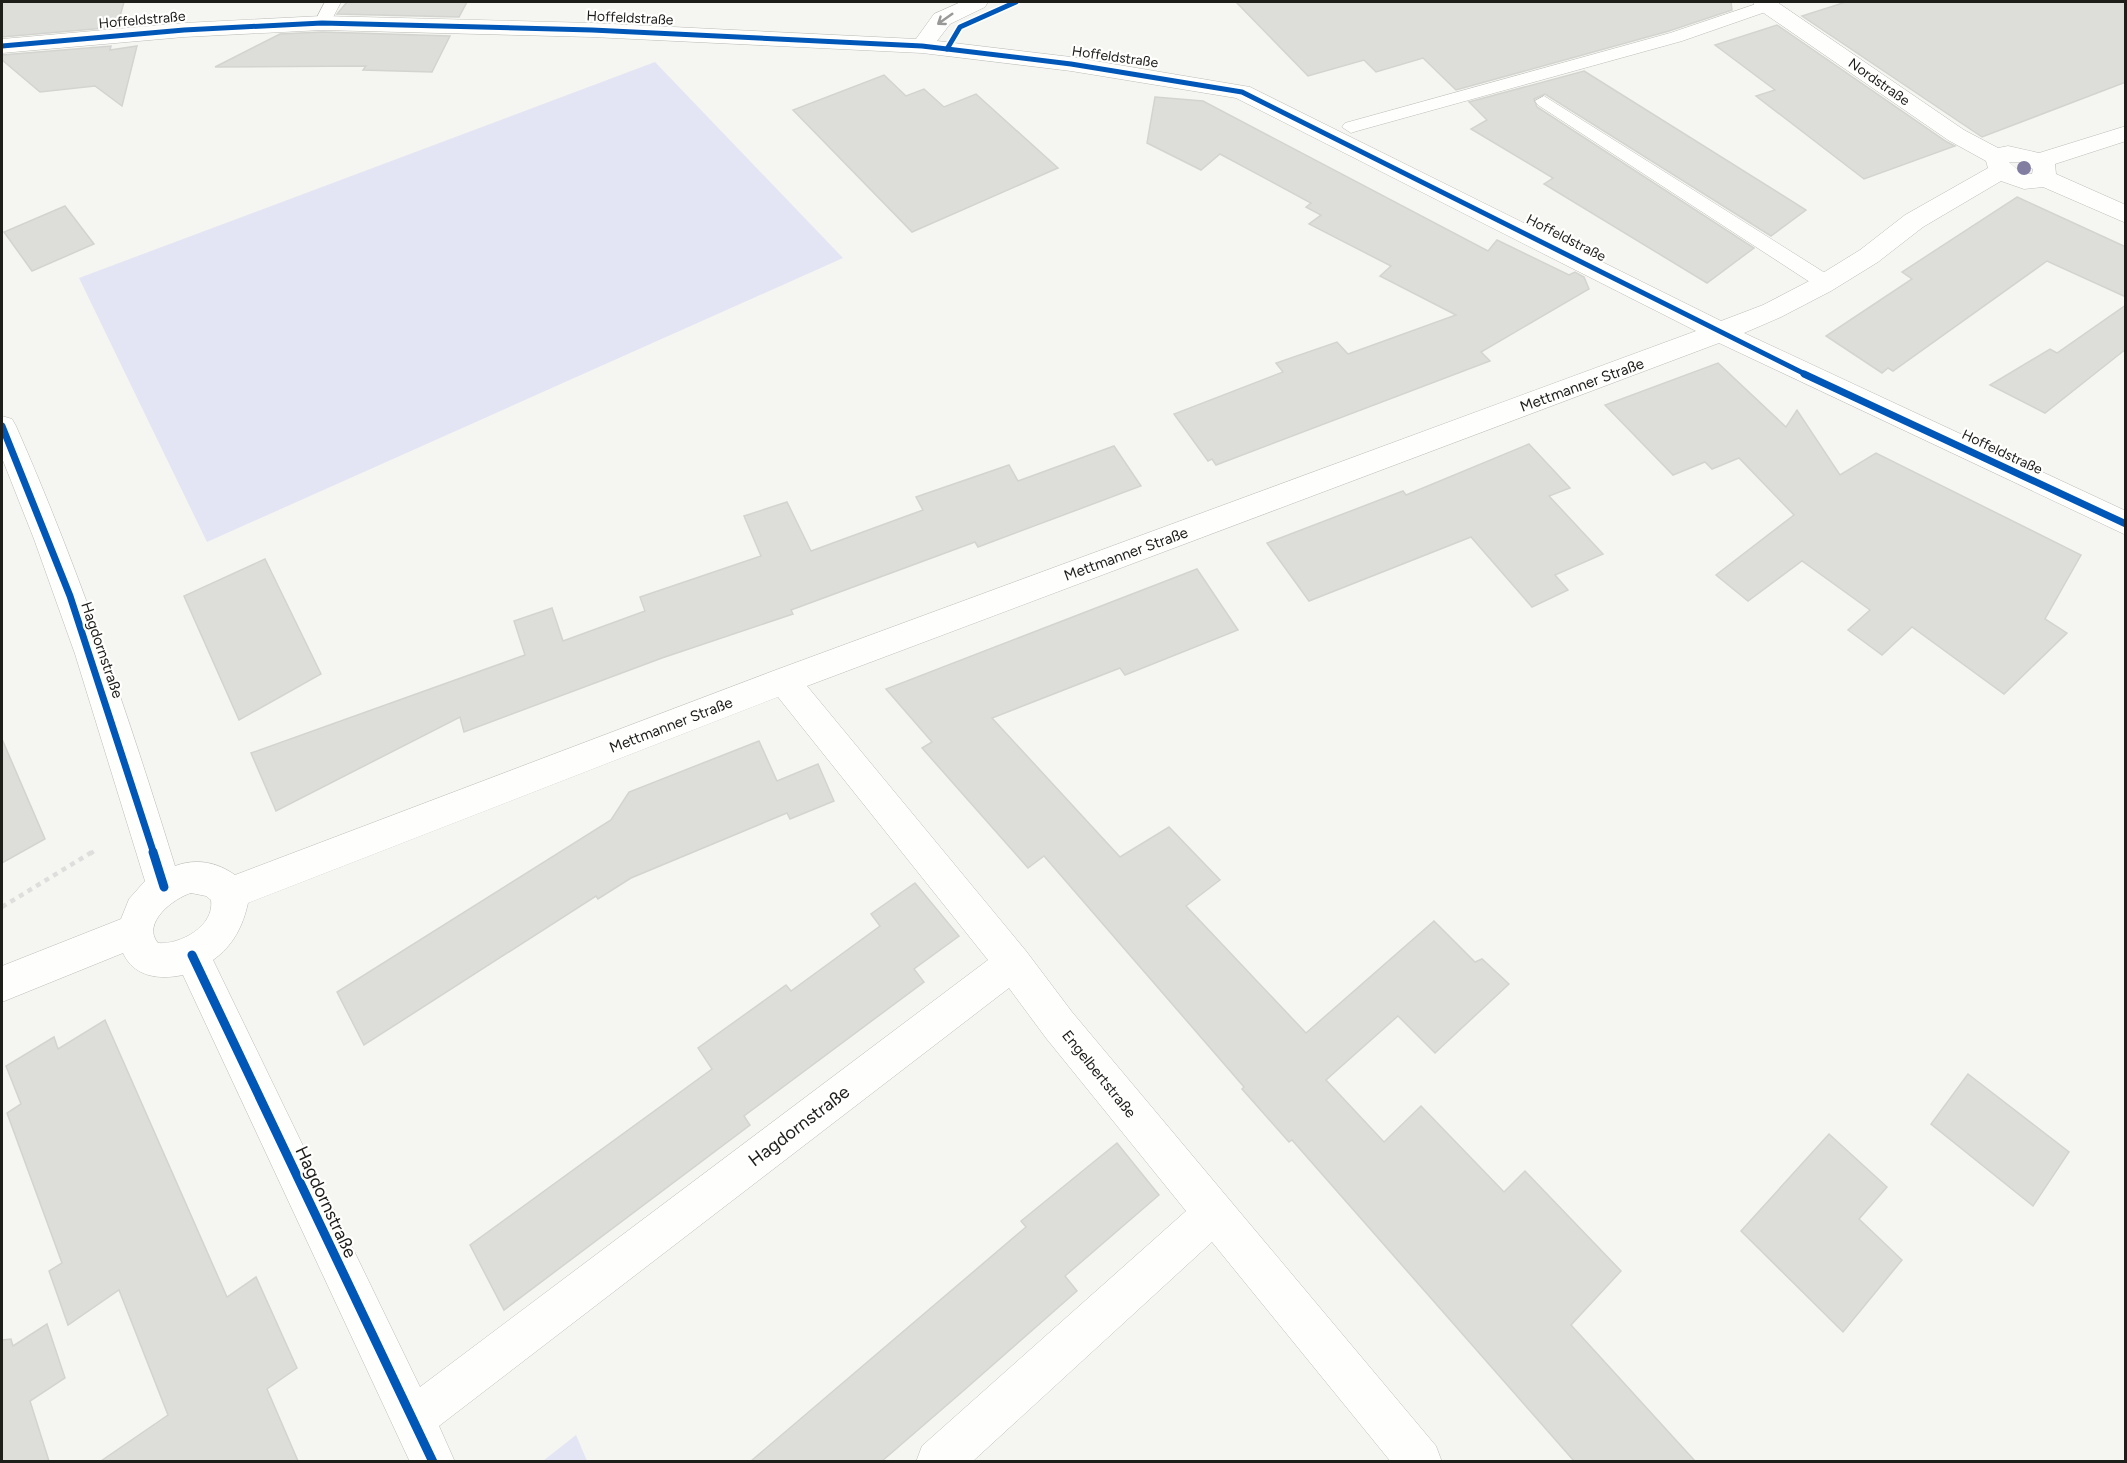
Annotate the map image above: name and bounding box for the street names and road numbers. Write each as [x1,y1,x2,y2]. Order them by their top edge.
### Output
street label: Hoffeldstraße [586,7,674,29]
street label: Hoffeldstraße [98,8,186,32]
street label: Hoffeldstraße [1071,43,1160,72]
street label: Nordstraße [1845,55,1913,110]
street label: Hoffeldstraße [1523,211,1609,266]
street label: Mettmanner Straße [1518,354,1646,416]
street label: Hoffeldstraße [1959,426,2045,478]
street label: Mettmanner Straße [1062,523,1190,585]
street label: Hagdornstraße [77,599,127,701]
street label: Mettmanner Straße [607,693,735,757]
street label: Engelbertstraße [1058,1027,1140,1121]
street label: Hagdornstraße [744,1081,854,1171]
street label: Hagdornstraße [290,1143,362,1262]

